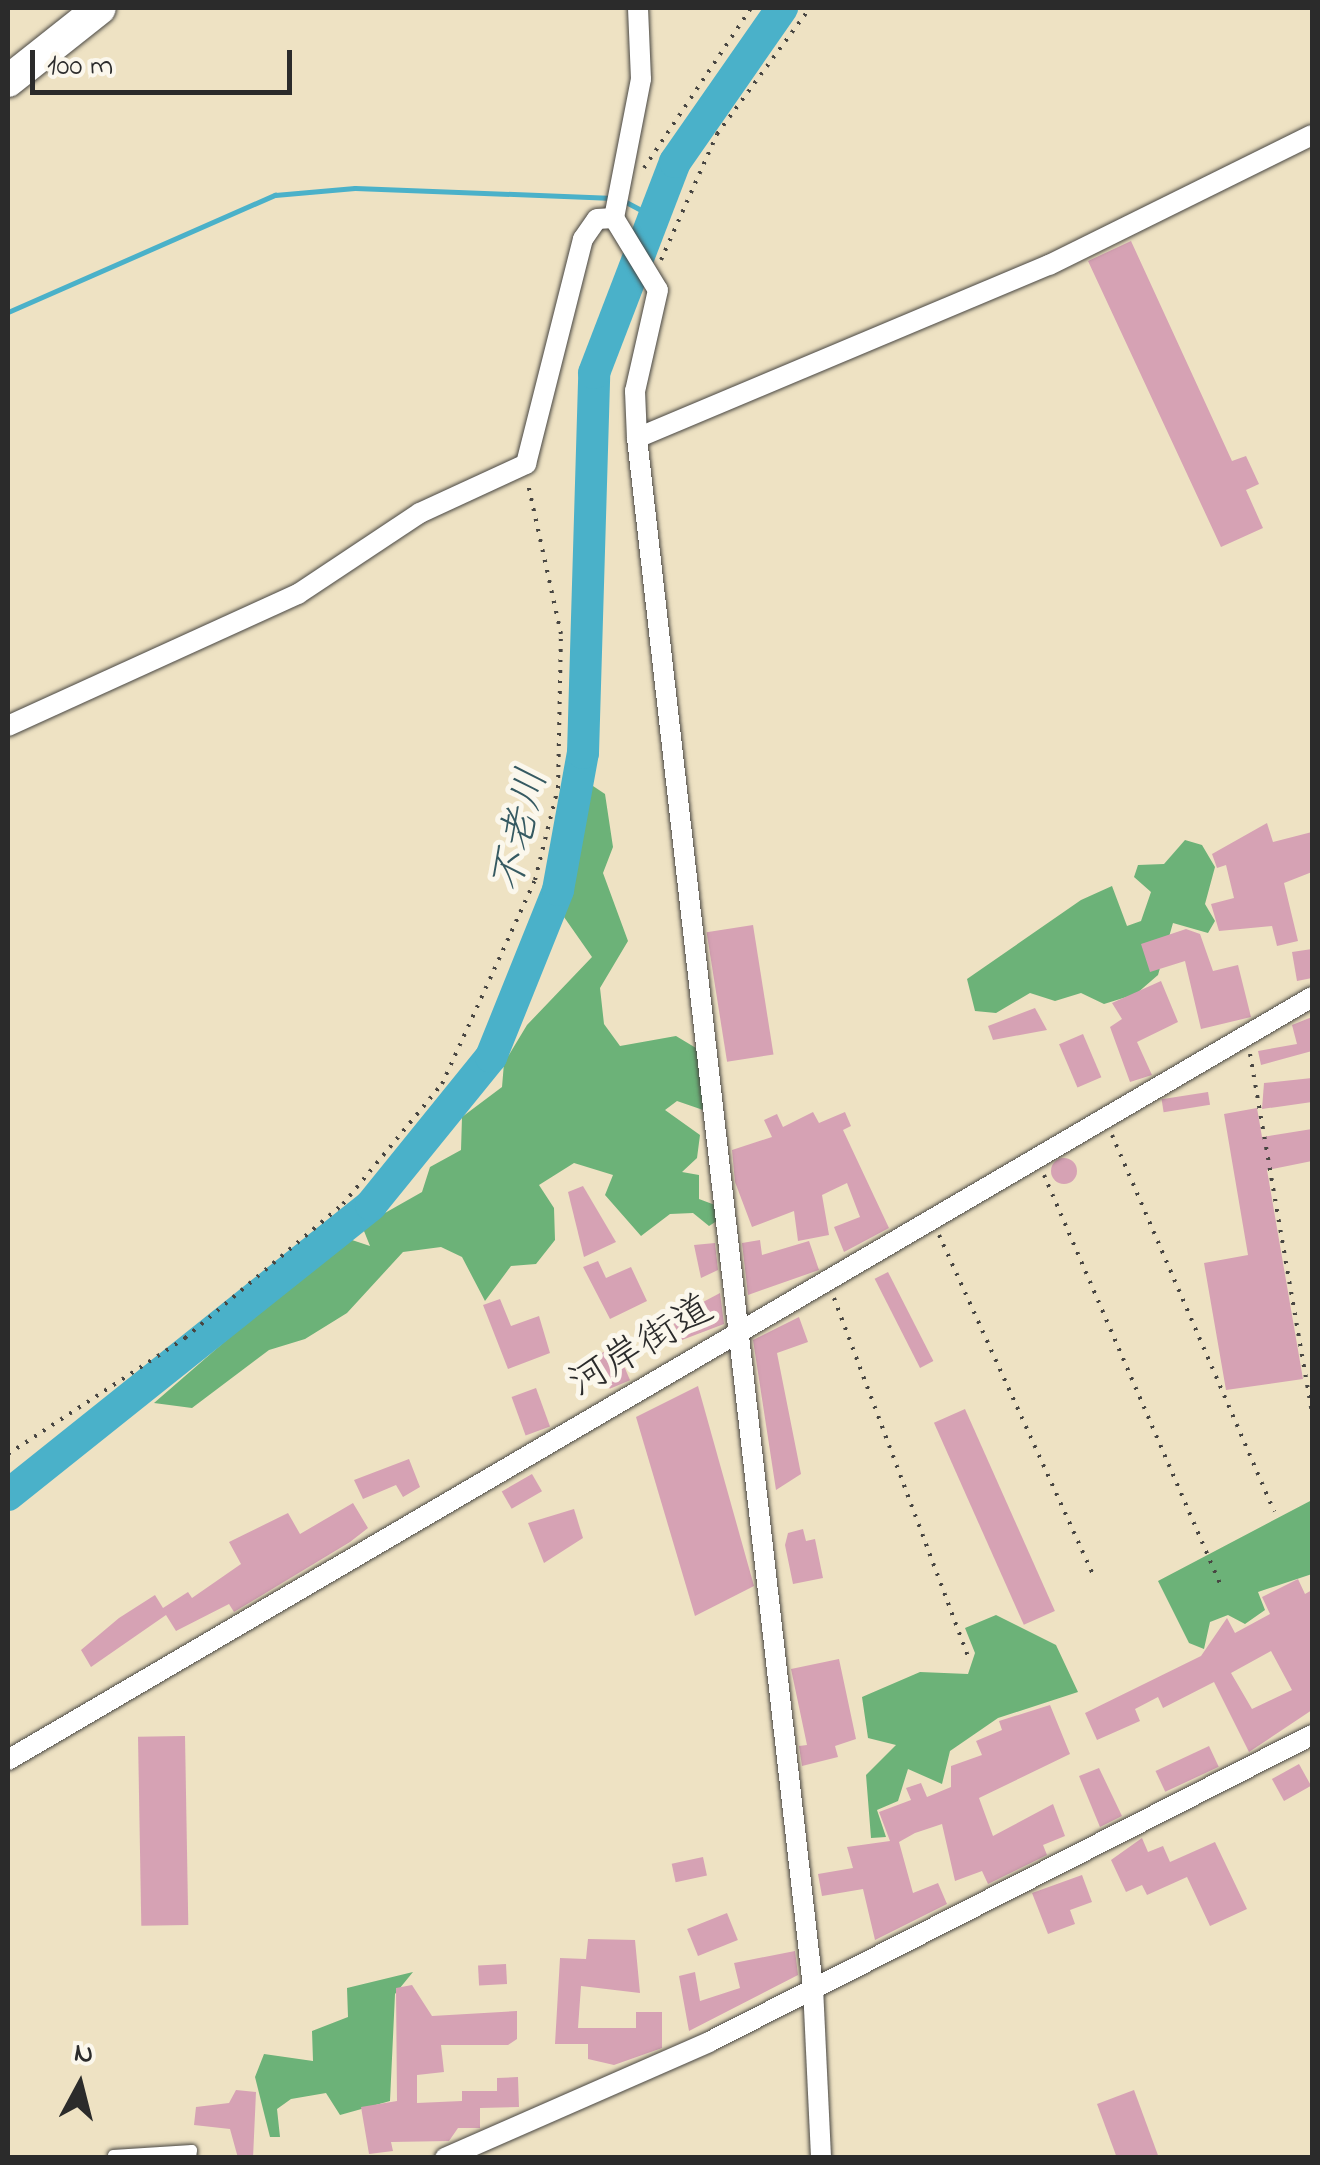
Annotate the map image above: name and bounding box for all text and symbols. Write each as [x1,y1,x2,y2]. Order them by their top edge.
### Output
scale bar [35,30,298,92]
text: 100 m [47,45,113,89]
water label: 不老川 [483,764,561,898]
street label: 河岸街道 [561,1286,723,1410]
text: N [72,2033,96,2076]
north arrow [30,2035,130,2135]

